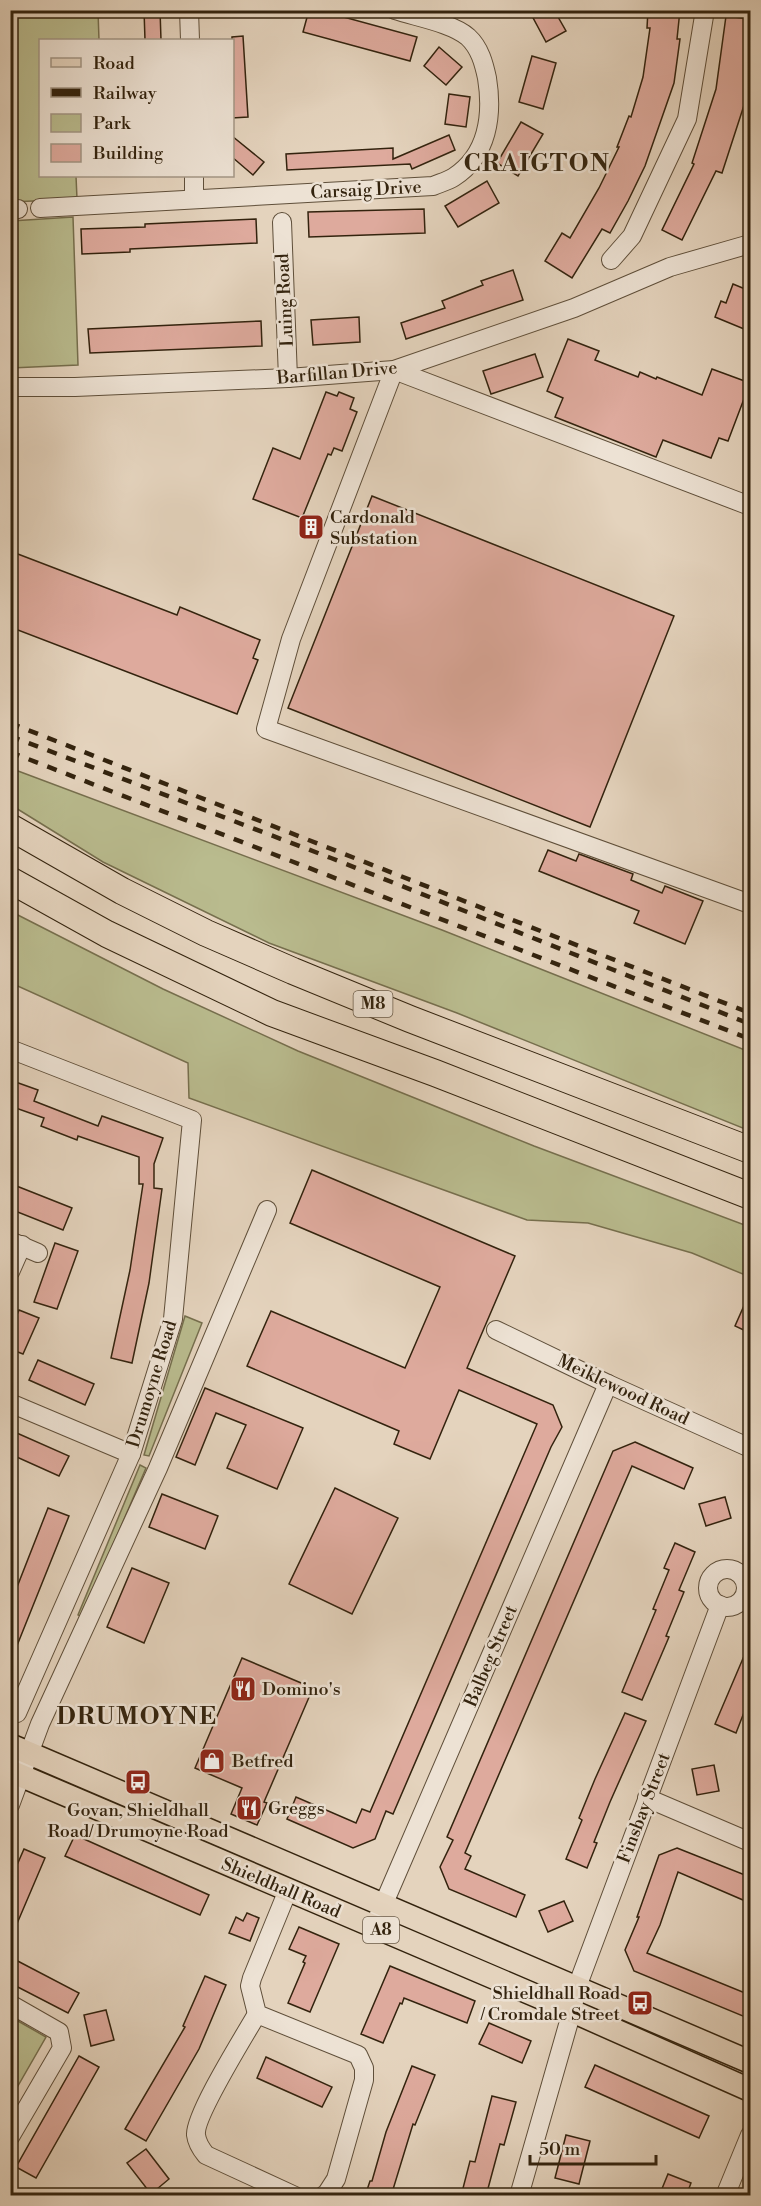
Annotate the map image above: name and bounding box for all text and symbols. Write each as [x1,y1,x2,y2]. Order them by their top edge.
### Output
legend [39,39,234,177]
text: Road [93,52,136,75]
text: Railway [93,82,157,105]
text: Park [93,112,132,135]
text: Building [92,142,164,165]
district label: CRAIGTON [464,149,610,179]
street label: Carsaig Drive [310,176,422,204]
street label: Luing Road [271,252,299,347]
street label: Barfillan Drive [275,356,398,390]
place label: Cardonald Substation [330,506,418,550]
building icon: Cardonald Substation [296,512,326,542]
road number: M8 [354,991,392,1017]
street label: Drumoyne Road [122,1317,183,1451]
street label: Meiklewood Road [553,1349,693,1431]
street label: Balbeg Street [459,1601,523,1711]
restaurant icon: Domino's [228,1674,258,1704]
place label: Domino's [262,1678,341,1701]
district label: DRUMOYNE [56,1702,218,1732]
shop icon: Betfred [197,1746,227,1776]
street label: Finsbay Street [612,1749,676,1867]
place label: Betfred [231,1750,294,1773]
bus stop icon: Govan, Shieldhall Road/ Drumoyne Road [123,1767,153,1797]
restaurant icon: Greggs [234,1793,264,1823]
place label: Greggs [268,1797,325,1820]
place label: Govan, Shieldhall Road/ Drumoyne Road [48,1799,229,1843]
street label: Shieldhall Road [218,1852,345,1924]
road number: A8 [363,1917,399,1943]
place label: Shieldhall Road / Cromdale Street [480,1982,621,2026]
bus stop icon: Shieldhall Road / Cromdale Street [625,1988,655,2018]
scale bar [530,2128,656,2166]
text: 50 m [539,2138,581,2161]

